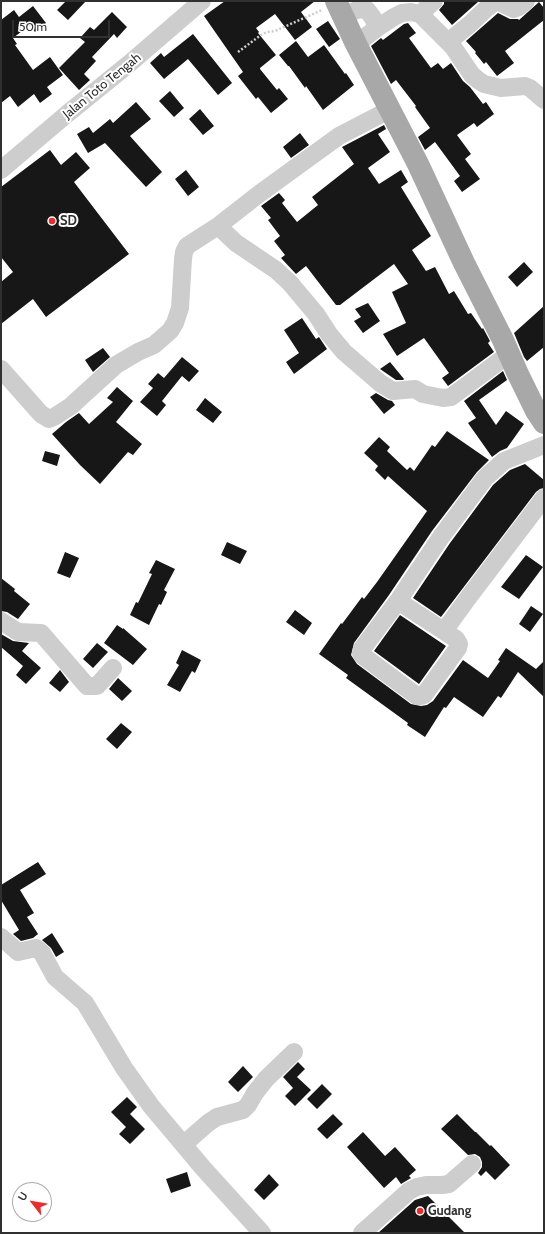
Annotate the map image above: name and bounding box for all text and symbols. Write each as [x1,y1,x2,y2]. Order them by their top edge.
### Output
scale bar [14,12,112,38]
text: 50 m [19,19,47,34]
street label: Jalan Toto Tengah [60,50,144,122]
place label: SD [60,213,77,229]
marker: SD [47,216,57,226]
north arrow [12,1182,52,1222]
text: U [15,1189,31,1203]
place label: Gudang [428,1203,471,1219]
marker: Gudang [415,1206,425,1216]

